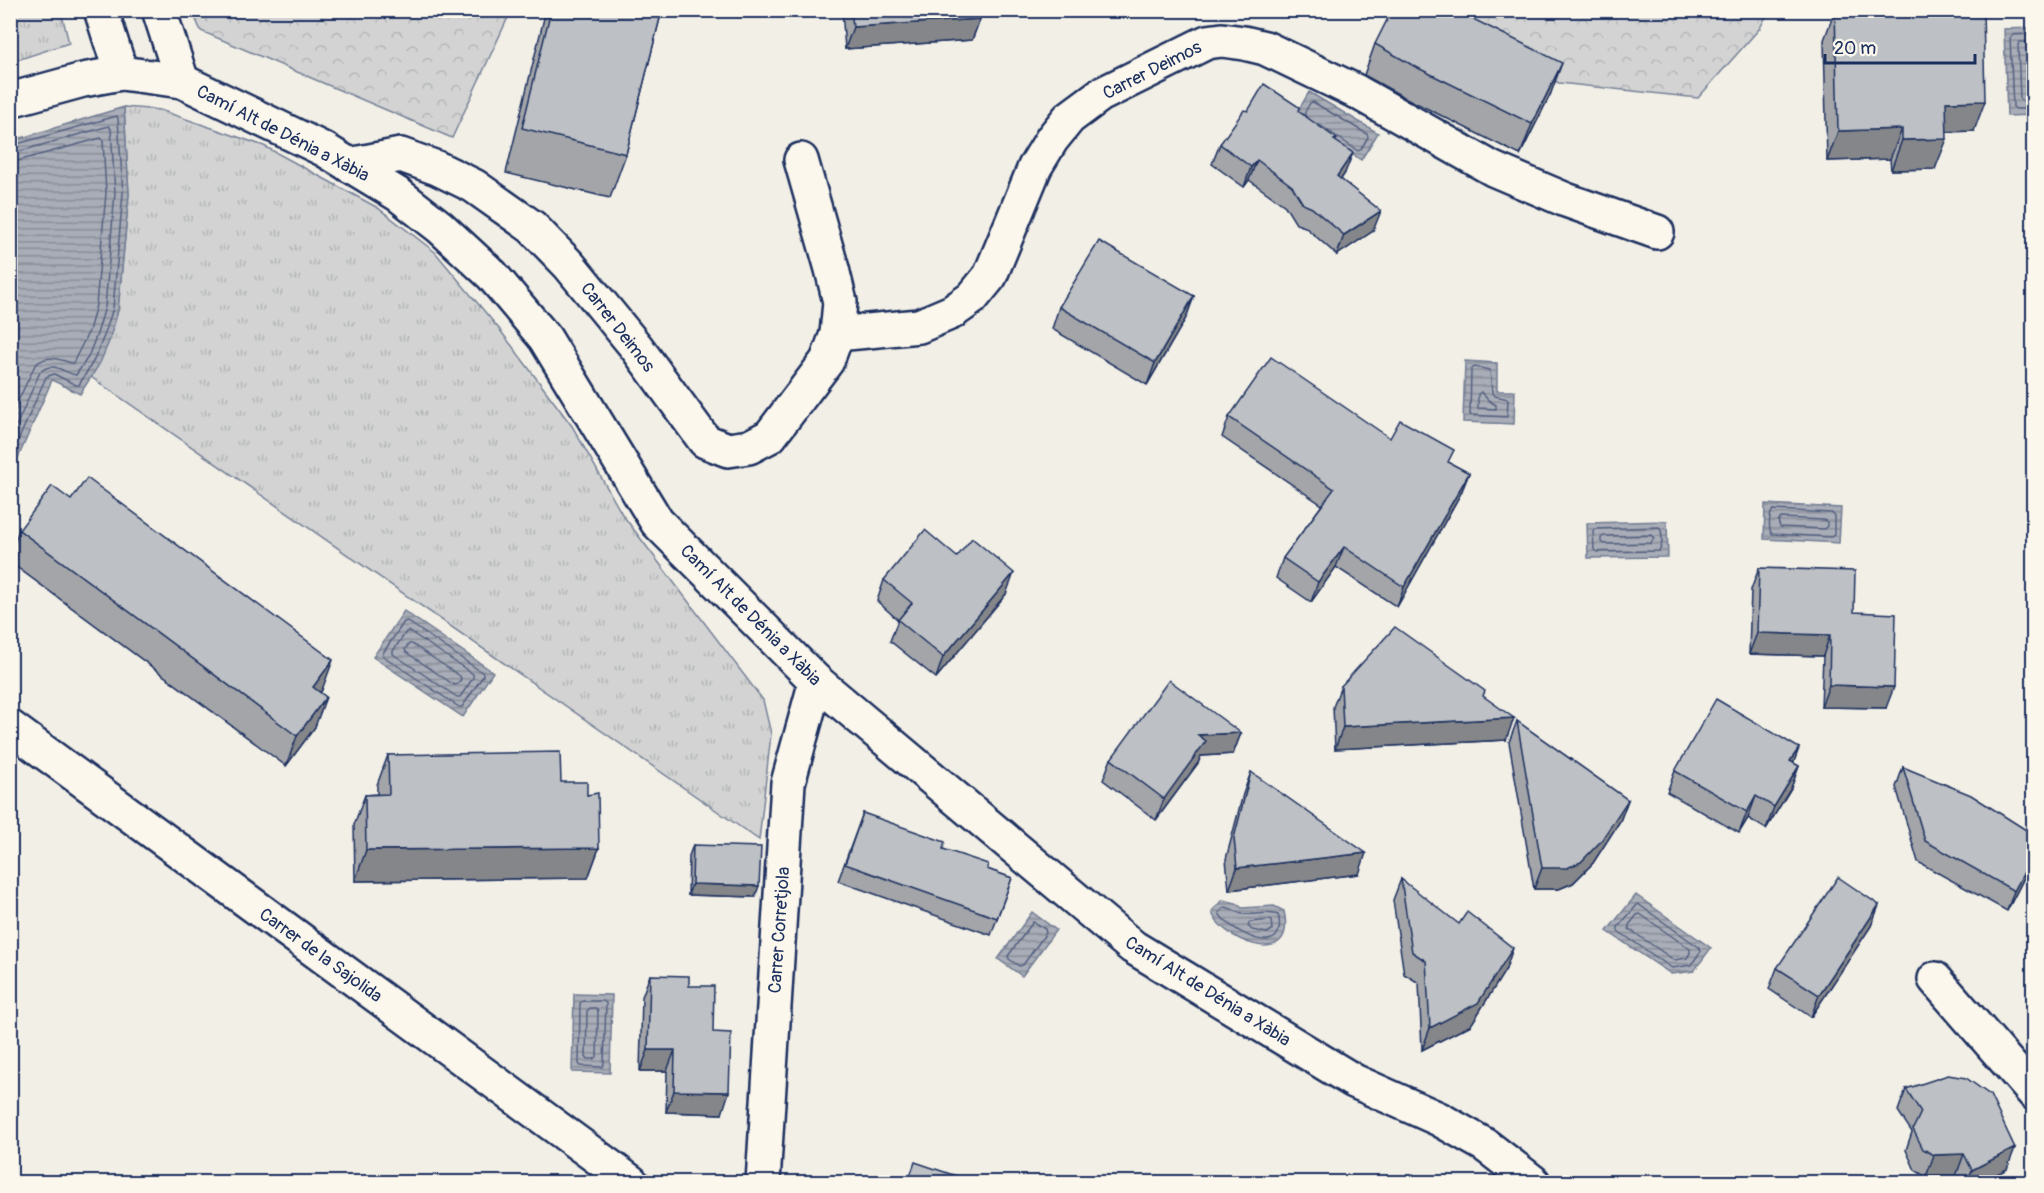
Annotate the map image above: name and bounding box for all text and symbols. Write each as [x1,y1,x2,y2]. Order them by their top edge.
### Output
scale bar [1825,27,1975,65]
street label: Carrer Deimos [1099,36,1205,105]
text: 20 m [1834,37,1876,60]
street label: Camí Alt de Dénia a Xàbia [192,80,373,187]
street label: Carrer Deimos [575,278,660,377]
street label: Camí Alt de Dénia a Xàbia [675,540,826,691]
street label: Carrer Corretjola [764,866,795,994]
street label: Carrer de la Sajolida [255,903,387,1008]
street label: Camí Alt de Dénia a Xàbia [1121,931,1295,1052]

